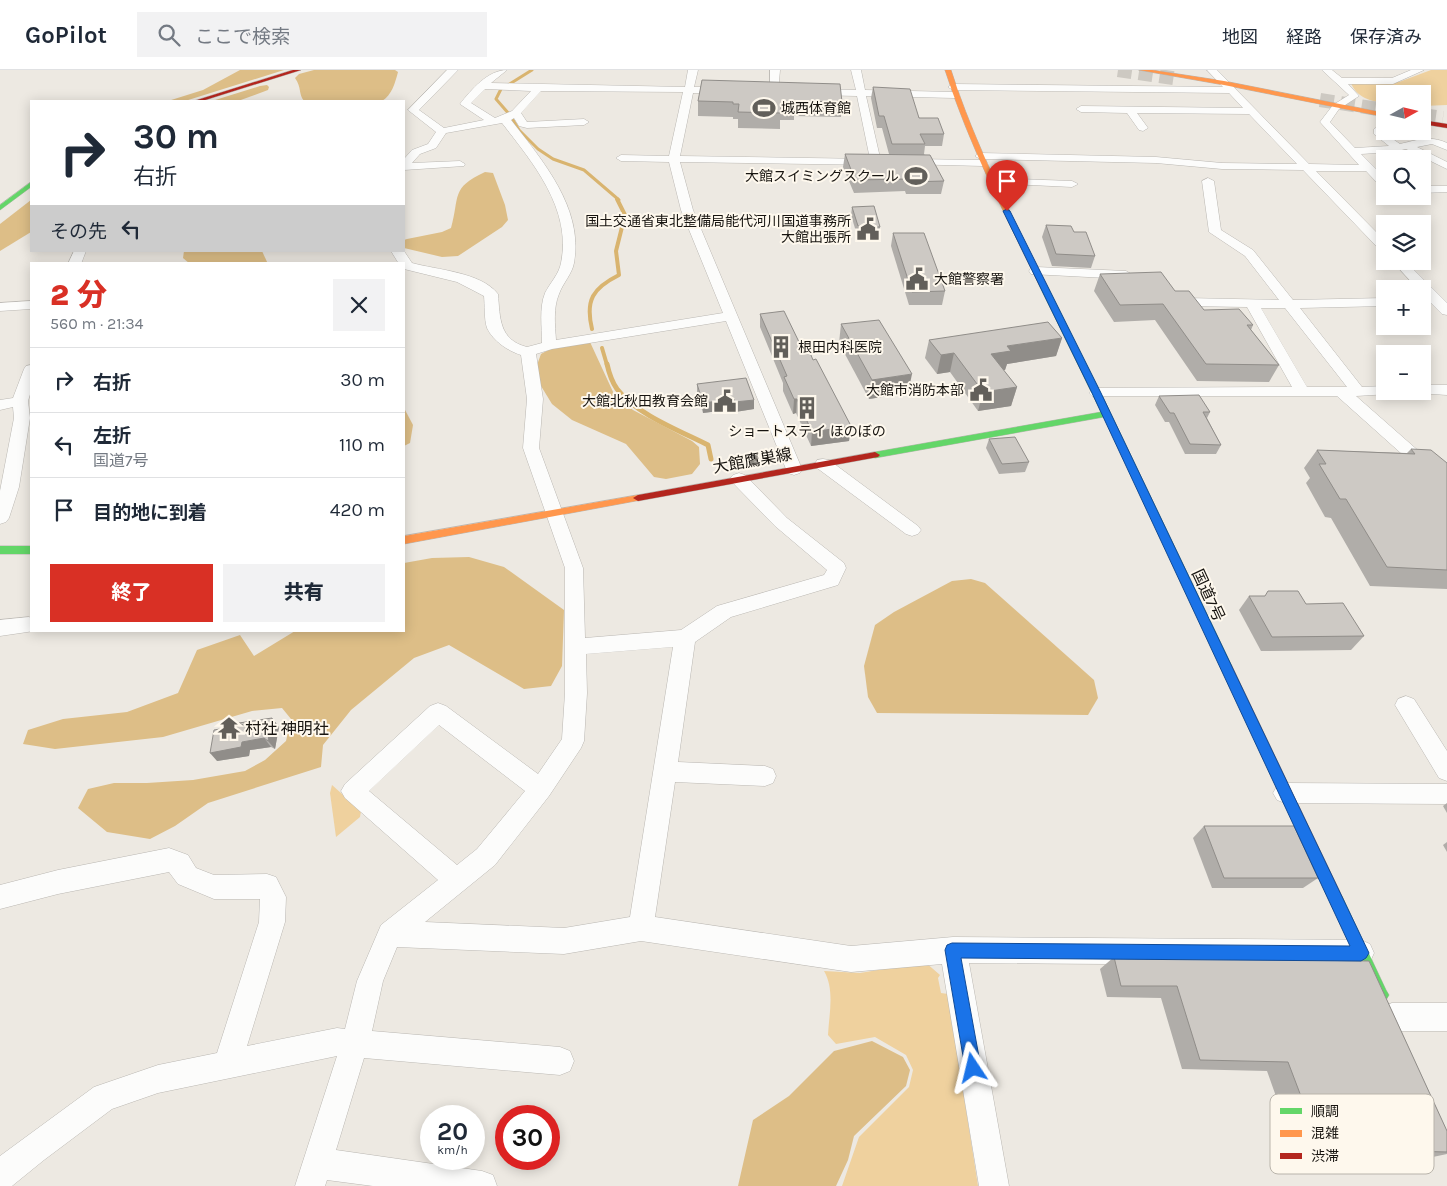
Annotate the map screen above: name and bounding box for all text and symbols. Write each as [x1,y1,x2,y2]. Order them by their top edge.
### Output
search box [137,12,487,57]
text: GoPilot [25,21,107,49]
icon: search [155,21,183,49]
text: ここで検索 [195,26,290,48]
text: 地図 [1222,26,1258,48]
text: 経路 [1286,26,1322,48]
text: 保存済み [1350,26,1422,48]
north arrow [1376,85,1431,140]
map controls [1376,85,1431,400]
sports icon: 城西体育館 [751,95,777,121]
place label: 城西体育館 [781,100,851,117]
text: 30 m [133,116,219,157]
icon: right [50,120,115,185]
button: search [1376,150,1431,205]
pin [986,160,1028,211]
sports icon: 大館スイミングスクール [903,163,929,189]
text: 右折 [133,164,177,190]
icon: arrive [993,167,1021,195]
place label: 大館スイミングスクール [745,168,899,185]
place label: 国土交通省東北整備局能代河川国道事務所 大館出張所 [585,213,851,246]
icon: left [117,215,145,243]
button: layers [1376,215,1431,270]
public building icon: 国土交通省東北整備局能代河川国道事務所 大館出張所 [855,216,881,242]
text: その先 [50,221,107,243]
public building icon: 大館警察署 [904,266,930,292]
place label: 大館警察署 [934,271,1004,288]
text: 2 分 [50,277,107,313]
button: close [333,279,385,331]
button: + [1376,280,1431,335]
text: 560 m · 21:34 [50,314,144,333]
building icon: 根田内科医院 [768,334,794,360]
place label: 根田内科医院 [798,339,882,356]
button: − [1376,345,1431,400]
icon: right [50,366,78,394]
text: 30 m [340,369,385,391]
text: 右折 [93,372,131,394]
public building icon: 大館市消防本部 [968,377,994,403]
place label: 大館市消防本部 [866,382,964,399]
public building icon: 大館北秋田教育会館 [712,388,738,414]
place label: 大館北秋田教育会館 [582,393,708,410]
building icon: ショートステイ ほのぼの [794,395,820,421]
place label: ショートステイ ほのぼの [728,423,886,440]
text: 左折 [93,425,131,447]
icon: left [50,431,78,459]
text: 110 m [339,434,385,456]
street label: 大館鷹巣線 [711,444,793,477]
text: 国道7号 [93,451,149,470]
icon: arrive [50,496,78,524]
text: 420 m [330,499,385,521]
text: 目的地に到着 [93,502,207,524]
button: 終了 [50,564,213,622]
button: 共有 [223,564,385,622]
street label: 国道7号 [1188,566,1229,624]
temple icon: 村社 神明社 [216,715,242,741]
place label: 村社 神明社 [245,719,329,738]
position arrow [946,1041,998,1093]
legend [1270,1094,1434,1174]
text: 順調 [1311,1103,1339,1120]
speed limit sign: 30 [495,1105,560,1170]
text: 20 [437,1117,468,1146]
text: 混雑 [1311,1125,1339,1142]
text: km/h [437,1143,468,1157]
text: 渋滞 [1311,1148,1339,1165]

